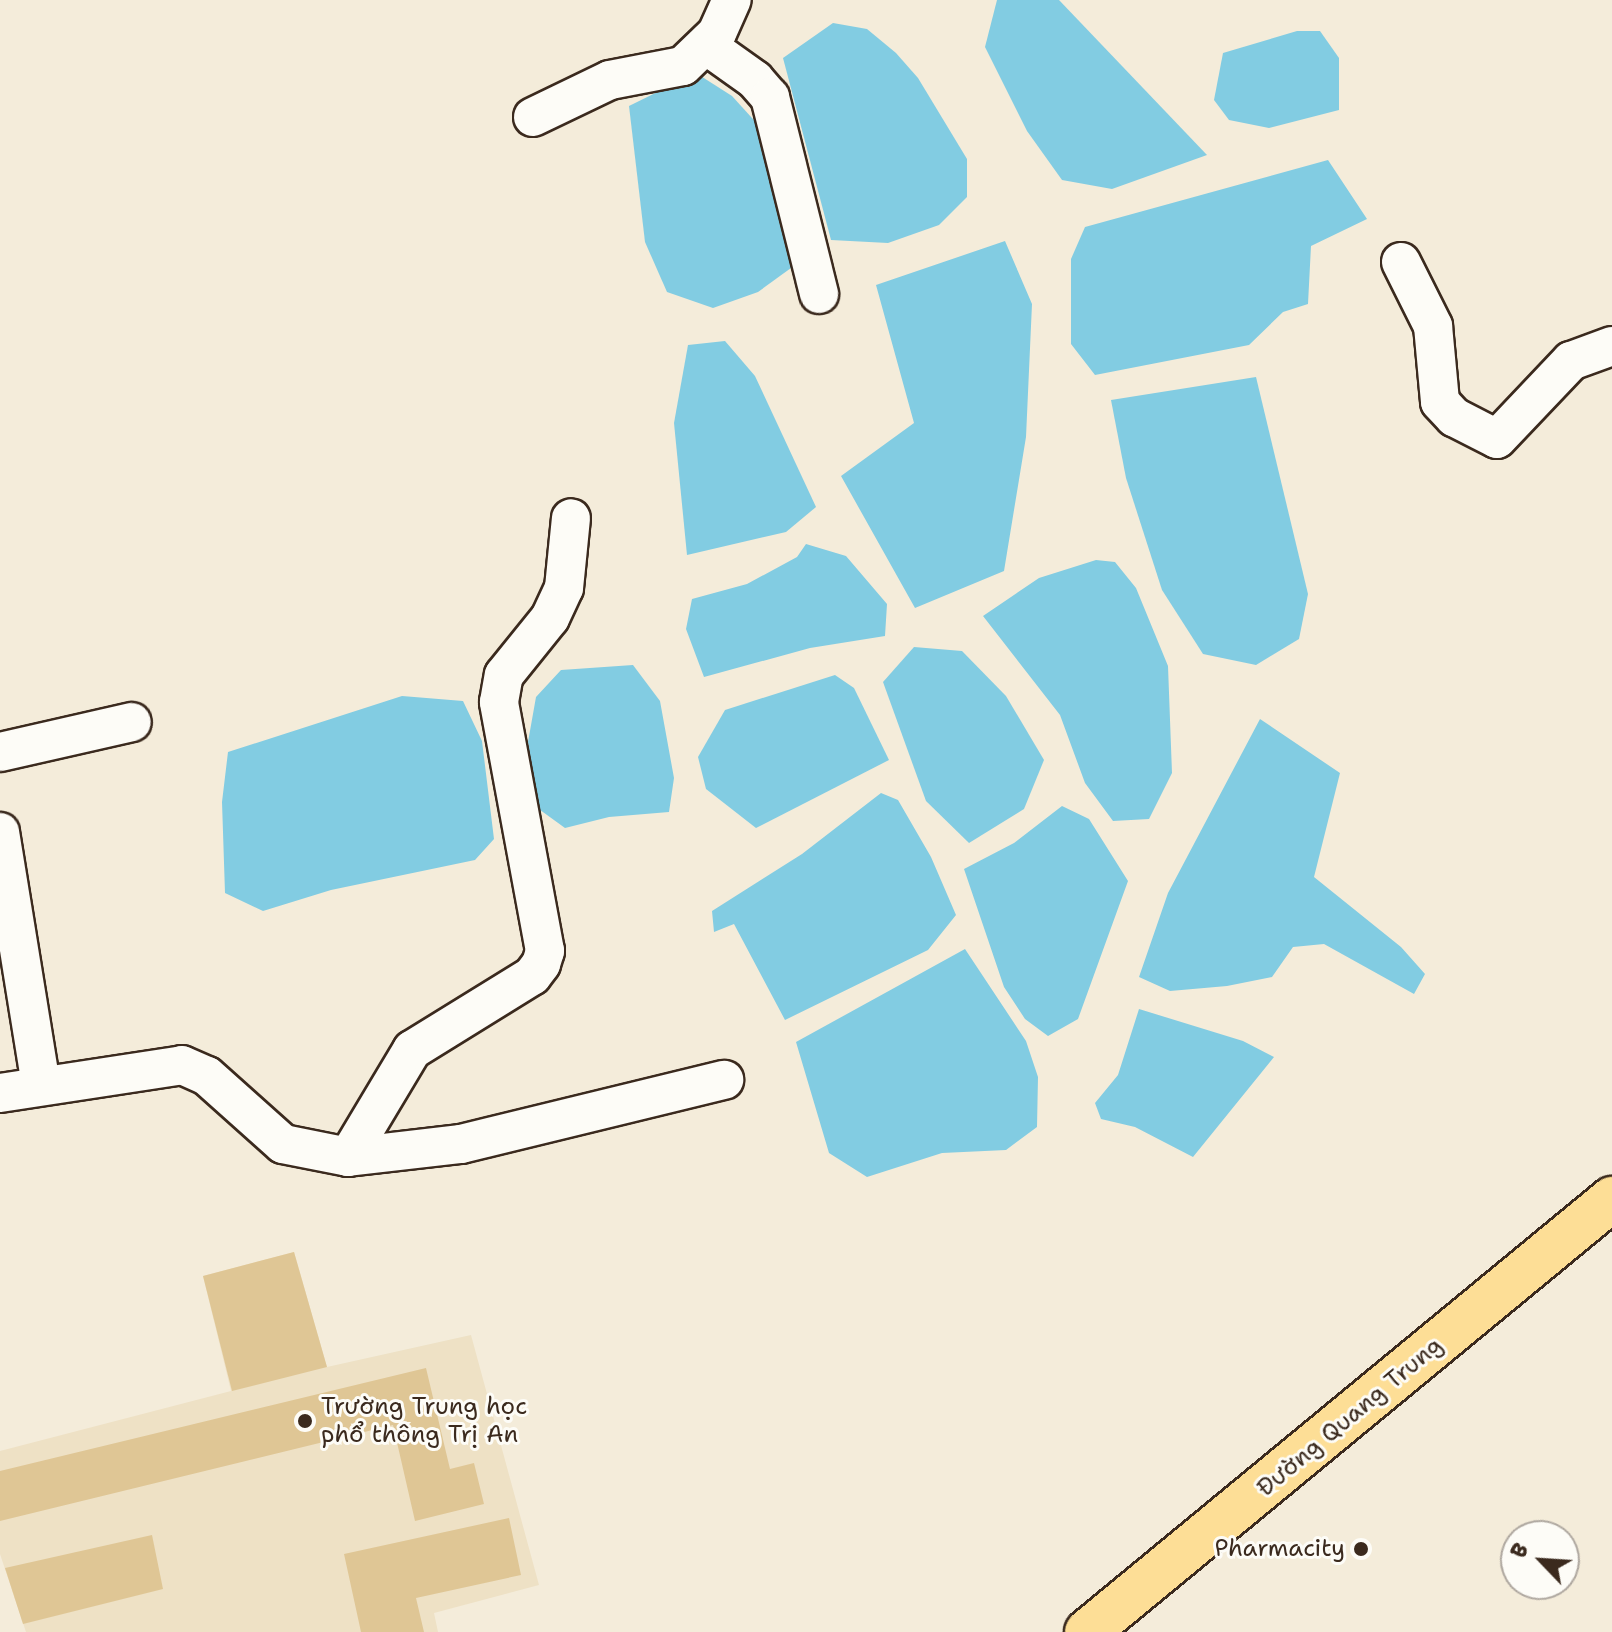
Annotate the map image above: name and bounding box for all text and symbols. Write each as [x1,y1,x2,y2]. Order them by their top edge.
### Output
street label: Đường Quang Trung [1251,1331,1449,1503]
place label: Trường Trung học phổ thông Trị An [321,1393,527,1449]
marker: Trường Trung học phổ thông Trị An [296,1412,314,1430]
north arrow [1500,1520,1580,1600]
place label: Pharmacity [1214,1535,1345,1563]
text: B [1504,1538,1536,1563]
marker: Pharmacity [1352,1540,1370,1558]

